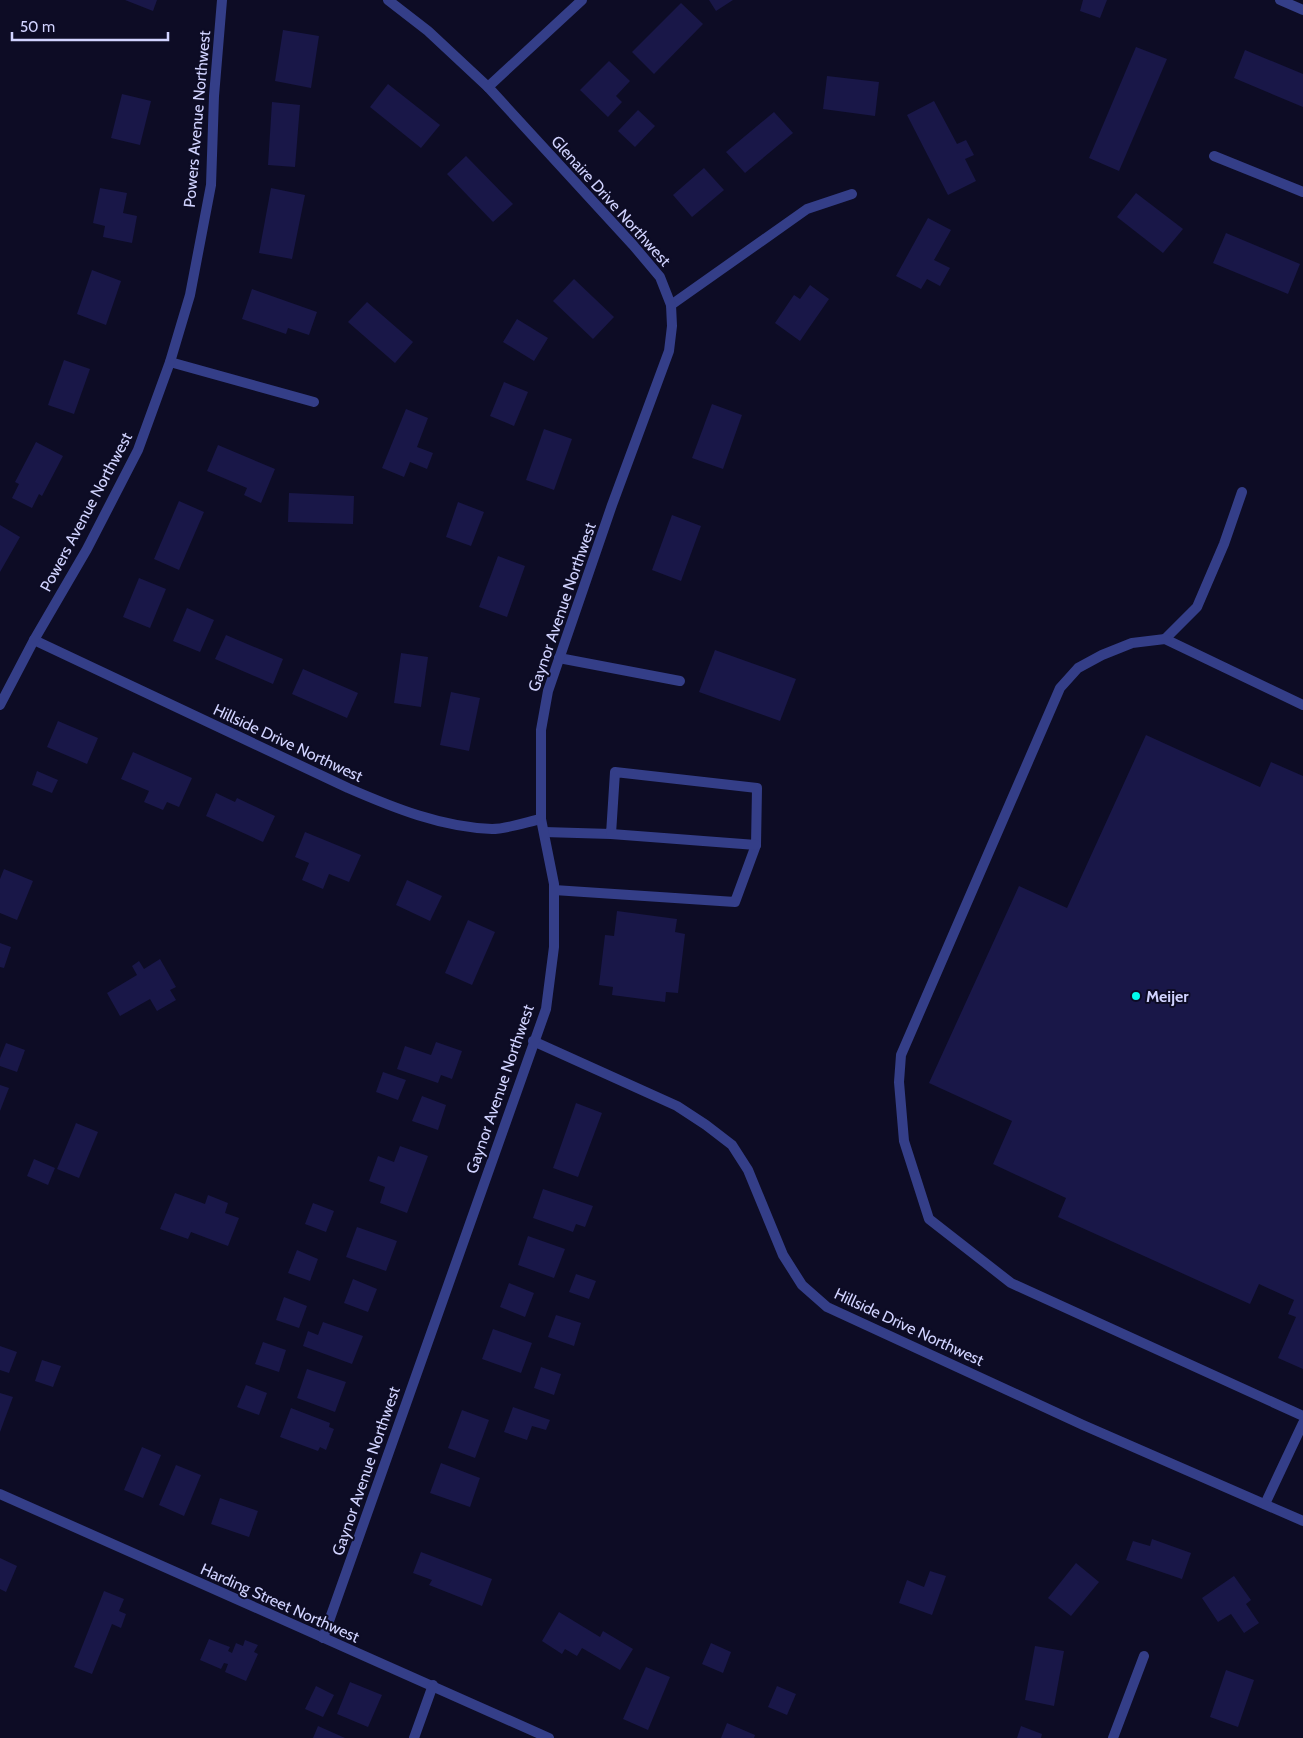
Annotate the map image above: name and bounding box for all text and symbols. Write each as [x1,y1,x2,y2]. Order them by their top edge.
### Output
scale bar [12,10,169,42]
text: 50 m [20,18,55,36]
street label: Powers Avenue Northwest [180,29,214,208]
street label: Glenaire Drive Northwest [547,132,675,271]
street label: Powers Avenue Northwest [36,429,136,595]
street label: Gaynor Avenue Northwest [524,519,600,694]
street label: Hillside Drive Northwest [210,700,366,786]
place label: Meijer [1146,987,1189,1006]
marker: Meijer [1130,990,1142,1002]
street label: Gaynor Avenue Northwest [462,1001,538,1176]
street label: Hillside Drive Northwest [831,1284,987,1370]
street label: Gaynor Avenue Northwest [328,1383,404,1558]
street label: Harding Street Northwest [198,1559,363,1647]

